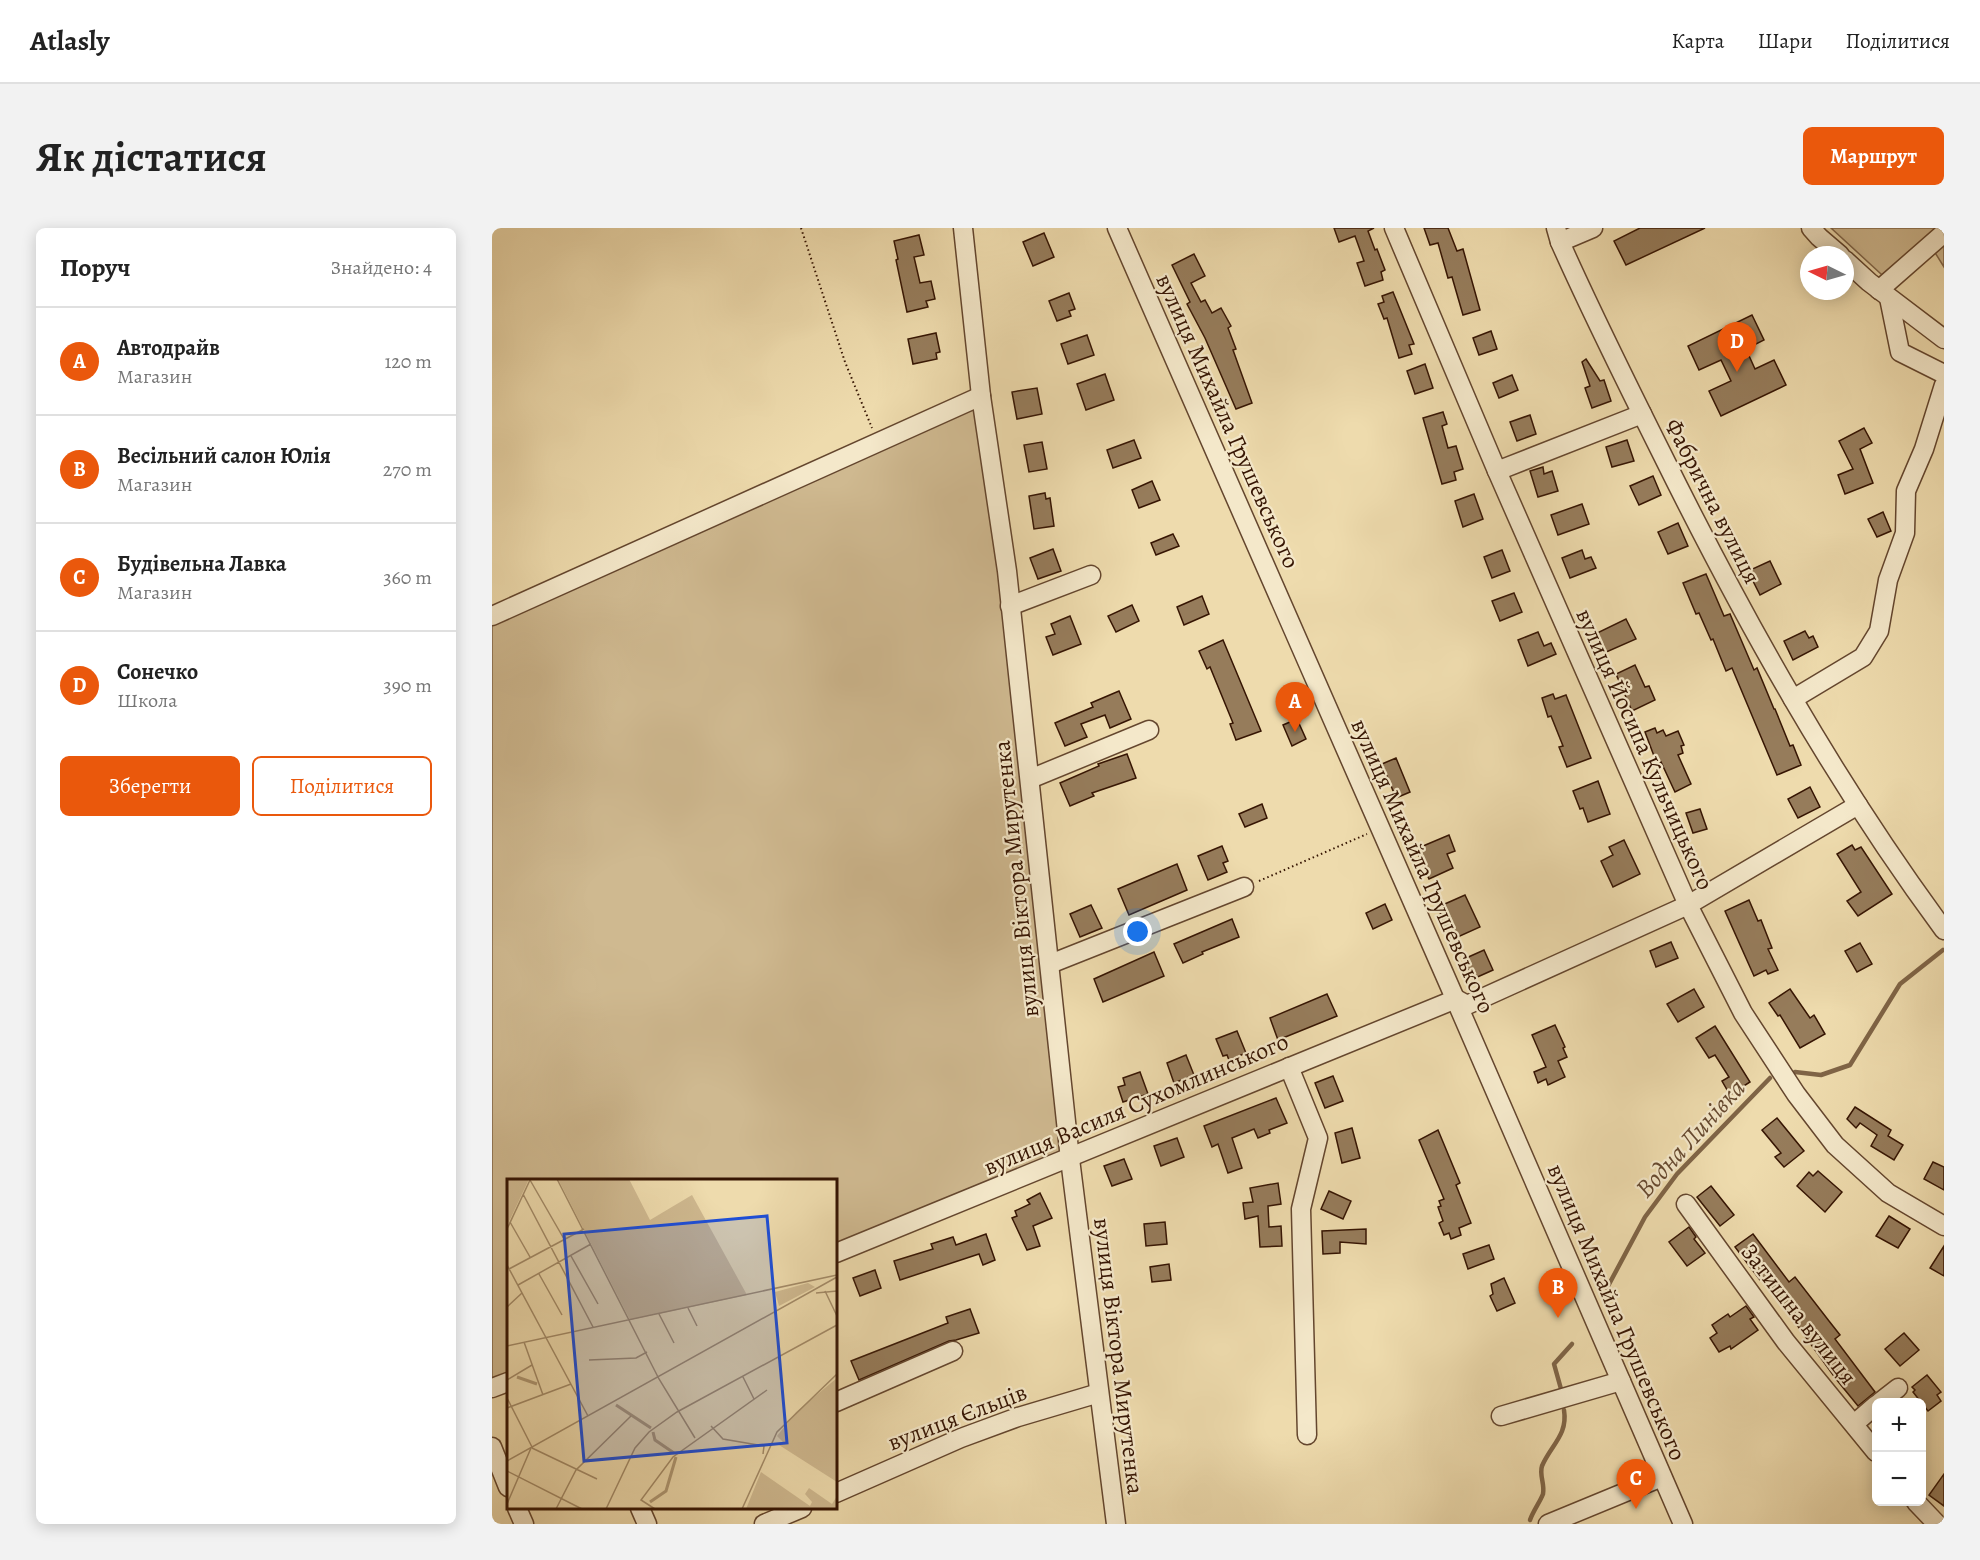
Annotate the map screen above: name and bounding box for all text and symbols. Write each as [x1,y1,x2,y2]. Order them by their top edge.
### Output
text: Atlasly [30,22,109,60]
text: Карта [1672,27,1724,55]
text: Шари [1757,27,1812,55]
text: Поділитися [1845,27,1950,55]
button: Маршрут [1803,127,1944,185]
text: Як дістатися [36,128,267,185]
north arrow [1800,246,1854,300]
text: Поруч [60,250,131,285]
text: Знайдено: 4 [331,254,432,281]
street label: вулиця Михайла Грушевського [1148,269,1308,573]
pin: D [1718,322,1756,372]
text: Автодрайв [117,333,220,363]
text: A [73,348,86,375]
text: 120 m [384,348,432,375]
text: Магазин [117,363,192,390]
street label: Фабрична вулиця [1657,413,1769,589]
text: Весільний салон Юлія [117,441,331,471]
text: B [73,456,86,483]
text: 270 m [383,456,432,483]
text: Магазин [117,471,192,498]
text: Будівельна Лавка [117,549,286,579]
text: C [73,564,86,591]
text: 360 m [383,564,432,591]
text: Магазин [117,579,192,606]
street label: вулиця Йосипа Кульчицького [1568,603,1722,895]
text: Сонечко [117,657,198,687]
text: D [73,672,86,699]
text: 390 m [383,672,432,699]
pin: A [1276,682,1314,732]
text: Школа [117,687,177,714]
street label: вулиця Михайла Грушевського [1343,714,1503,1018]
street label: вулиця Віктора Мирутенка [986,739,1046,1019]
button: Зберегти [60,756,240,816]
button: Поділитися [252,756,432,816]
your location [1123,917,1152,946]
street label: вулиця Василя Сухомлинського [979,1025,1293,1183]
water label: Водна Линівка [1628,1071,1753,1205]
street label: вулиця Михайла Грушевського [1540,1159,1694,1465]
inset map [507,1179,837,1509]
street label: вулиця Віктора Мирутенка [1086,1216,1152,1496]
street label: Затишна вулиця [1734,1237,1864,1391]
pin: B [1538,1268,1578,1318]
street label: вулиця Єльців [883,1376,1031,1458]
map controls [1872,1398,1926,1506]
button: + [1872,1398,1926,1452]
button: − [1872,1452,1926,1506]
pin: C [1616,1460,1656,1509]

